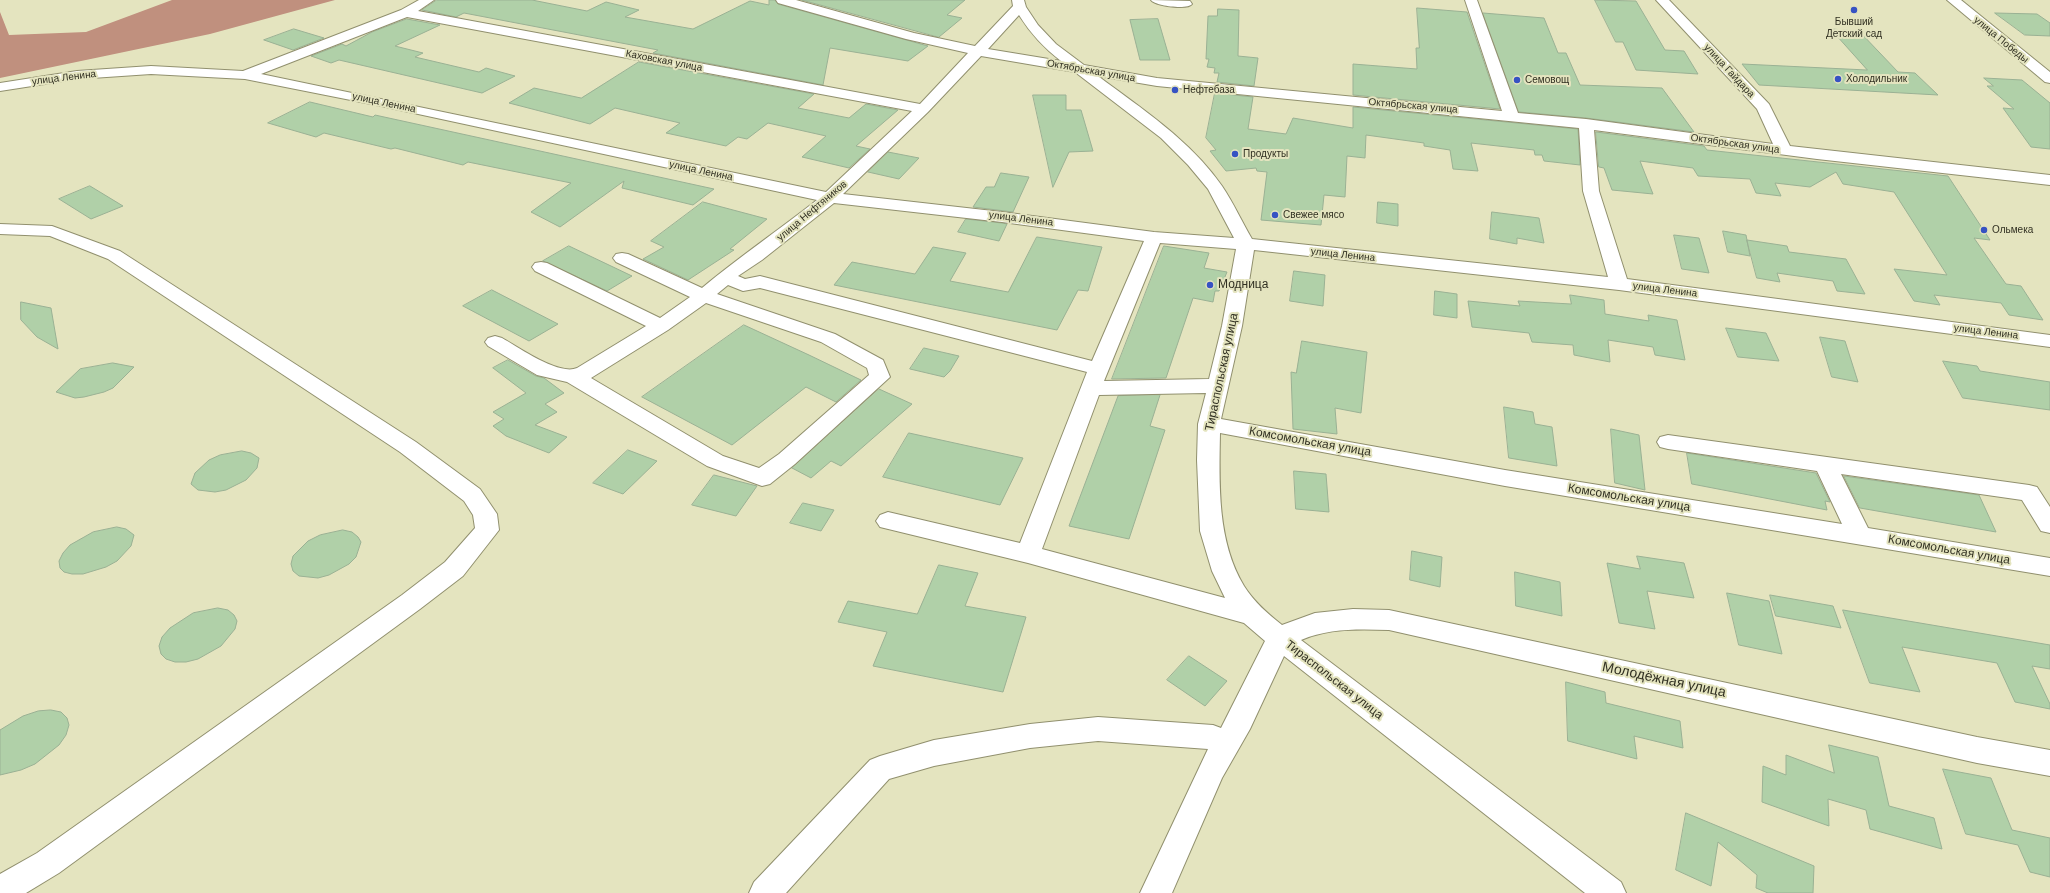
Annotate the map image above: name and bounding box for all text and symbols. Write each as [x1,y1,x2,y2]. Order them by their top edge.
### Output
marker: Бывший Детский сад [1849,5,1859,15]
street label: улица Победы [1971,14,2031,66]
place label: Бывший Детский сад [1826,16,1882,40]
street label: улица Гайдара [1701,42,1757,100]
street label: Каховская улица [625,48,703,74]
street label: Октябрьская улица [1046,57,1136,85]
street label: улица Ленина [31,68,97,88]
place label: Холодильник [1846,73,1907,85]
place label: Семовощ [1525,74,1569,86]
marker: Холодильник [1833,74,1843,84]
marker: Семовощ [1512,75,1522,85]
place label: Нефтебаза [1183,84,1235,96]
marker: Нефтебаза [1170,85,1180,95]
street label: улица Ленина [351,90,417,116]
street label: Октябрьская улица [1368,96,1458,116]
street label: Октябрьская улица [1690,132,1780,156]
place label: Продукты [1243,148,1288,160]
marker: Продукты [1230,149,1240,159]
street label: улица Ленина [668,158,734,184]
street label: улица Нефтяников [775,178,849,244]
street label: улица Ленина [988,209,1054,229]
place label: Свежее мясо [1283,209,1344,221]
marker: Свежее мясо [1270,210,1280,220]
place label: Ольмека [1992,224,2033,236]
marker: Ольмека [1979,225,1989,235]
street label: улица Ленина [1310,246,1376,264]
place label: Модница [1218,278,1268,292]
marker: Модница [1205,280,1215,290]
street label: улица Ленина [1632,280,1698,300]
street label: Тираспольская улица [1202,312,1242,432]
street label: улица Ленина [1953,322,2019,342]
street label: Комсомольская улица [1248,424,1372,460]
street label: Комсомольская улица [1567,481,1691,515]
street label: Комсомольская улица [1887,532,2011,568]
street label: Тираспольская улица [1282,637,1386,723]
street label: Молодёжная улица [1601,659,1727,701]

